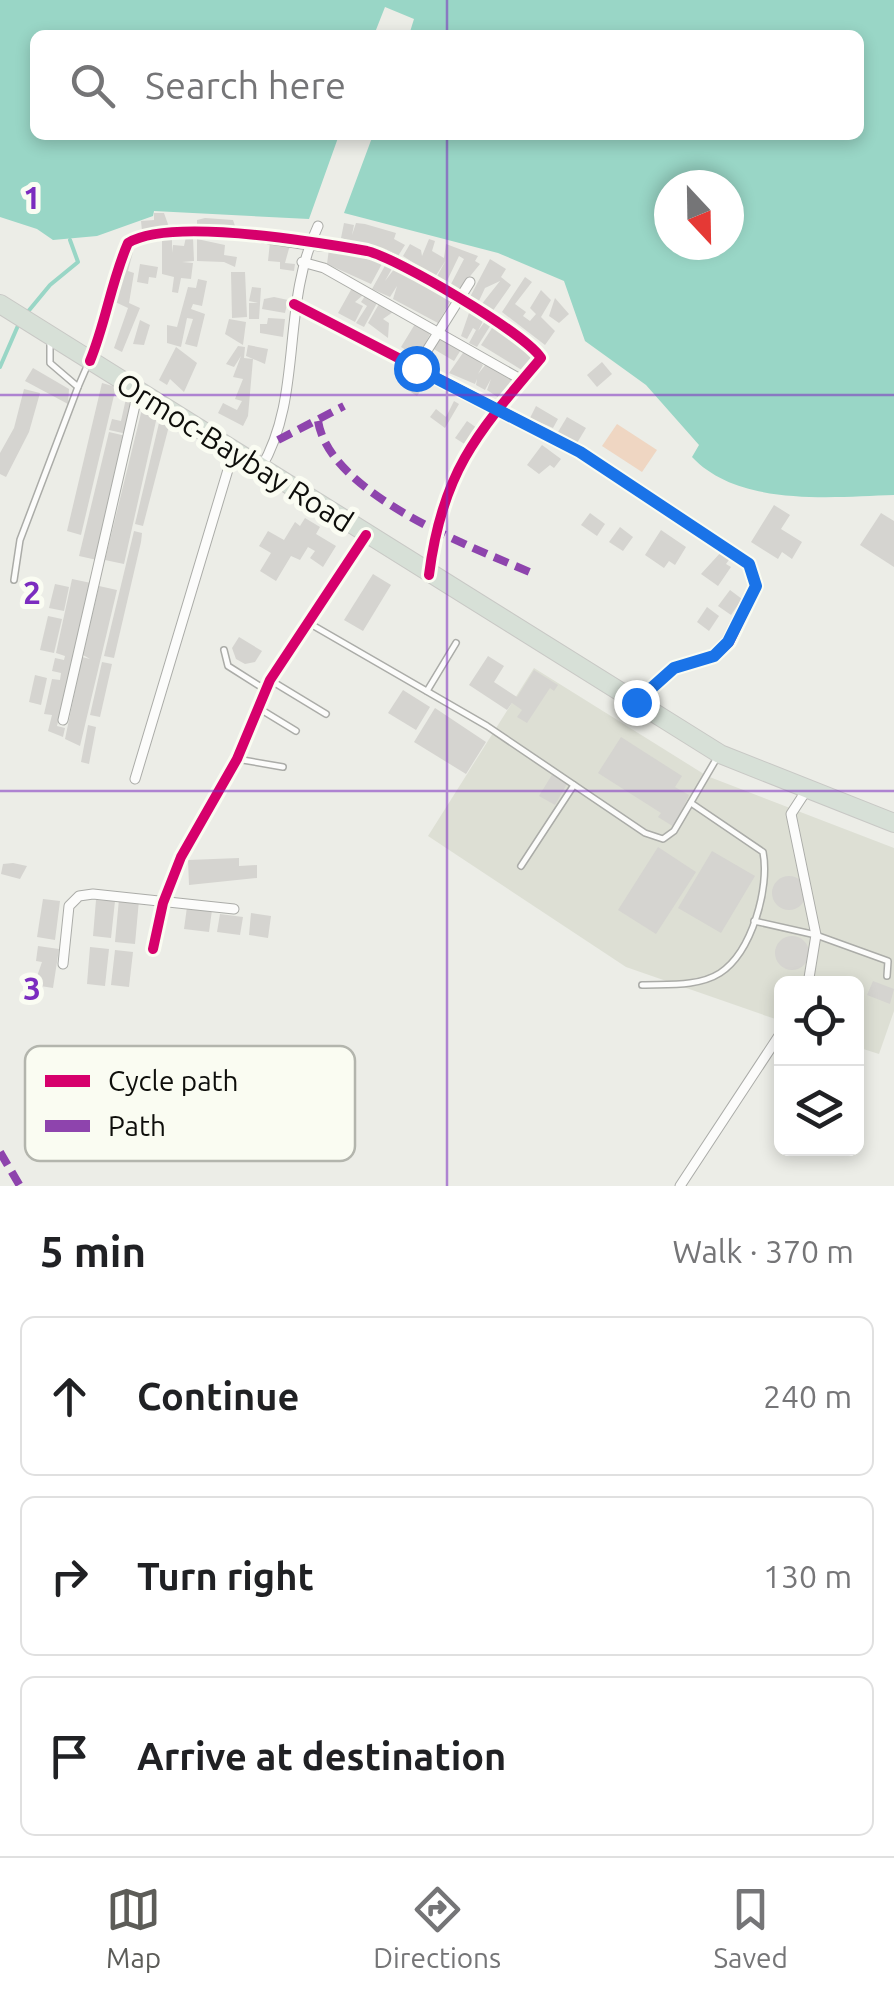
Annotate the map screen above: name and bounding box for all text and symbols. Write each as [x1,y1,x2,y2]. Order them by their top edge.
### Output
search box [30,30,864,140]
icon: search [65,58,120,113]
text: Search here [145,64,346,106]
north arrow [654,170,744,260]
text: 1 [23,179,41,215]
route start [394,346,440,392]
street label: Ormoc-Baybay Road [110,365,360,539]
text: 2 [23,574,41,610]
route end [614,680,660,726]
text: 3 [23,970,41,1006]
map controls [774,976,864,1156]
button: locate [774,976,864,1066]
legend [25,1046,355,1161]
text: Cycle path [108,1065,239,1096]
button: layers [774,1066,864,1156]
text: Path [108,1110,166,1141]
text: 5 min [40,1228,146,1275]
text: Walk · 370 m [672,1233,854,1269]
icon: ahead [42,1369,97,1424]
text: Continue [137,1375,299,1417]
text: 240 m [763,1378,852,1414]
icon: right [42,1549,97,1604]
text: Turn right [137,1555,314,1597]
text: 130 m [763,1558,852,1594]
icon: arrive [42,1729,97,1784]
text: Arrive at destination [137,1735,506,1777]
tab: Map [106,1882,161,1973]
tab: Directions [373,1882,501,1973]
tab: Saved [713,1882,788,1973]

